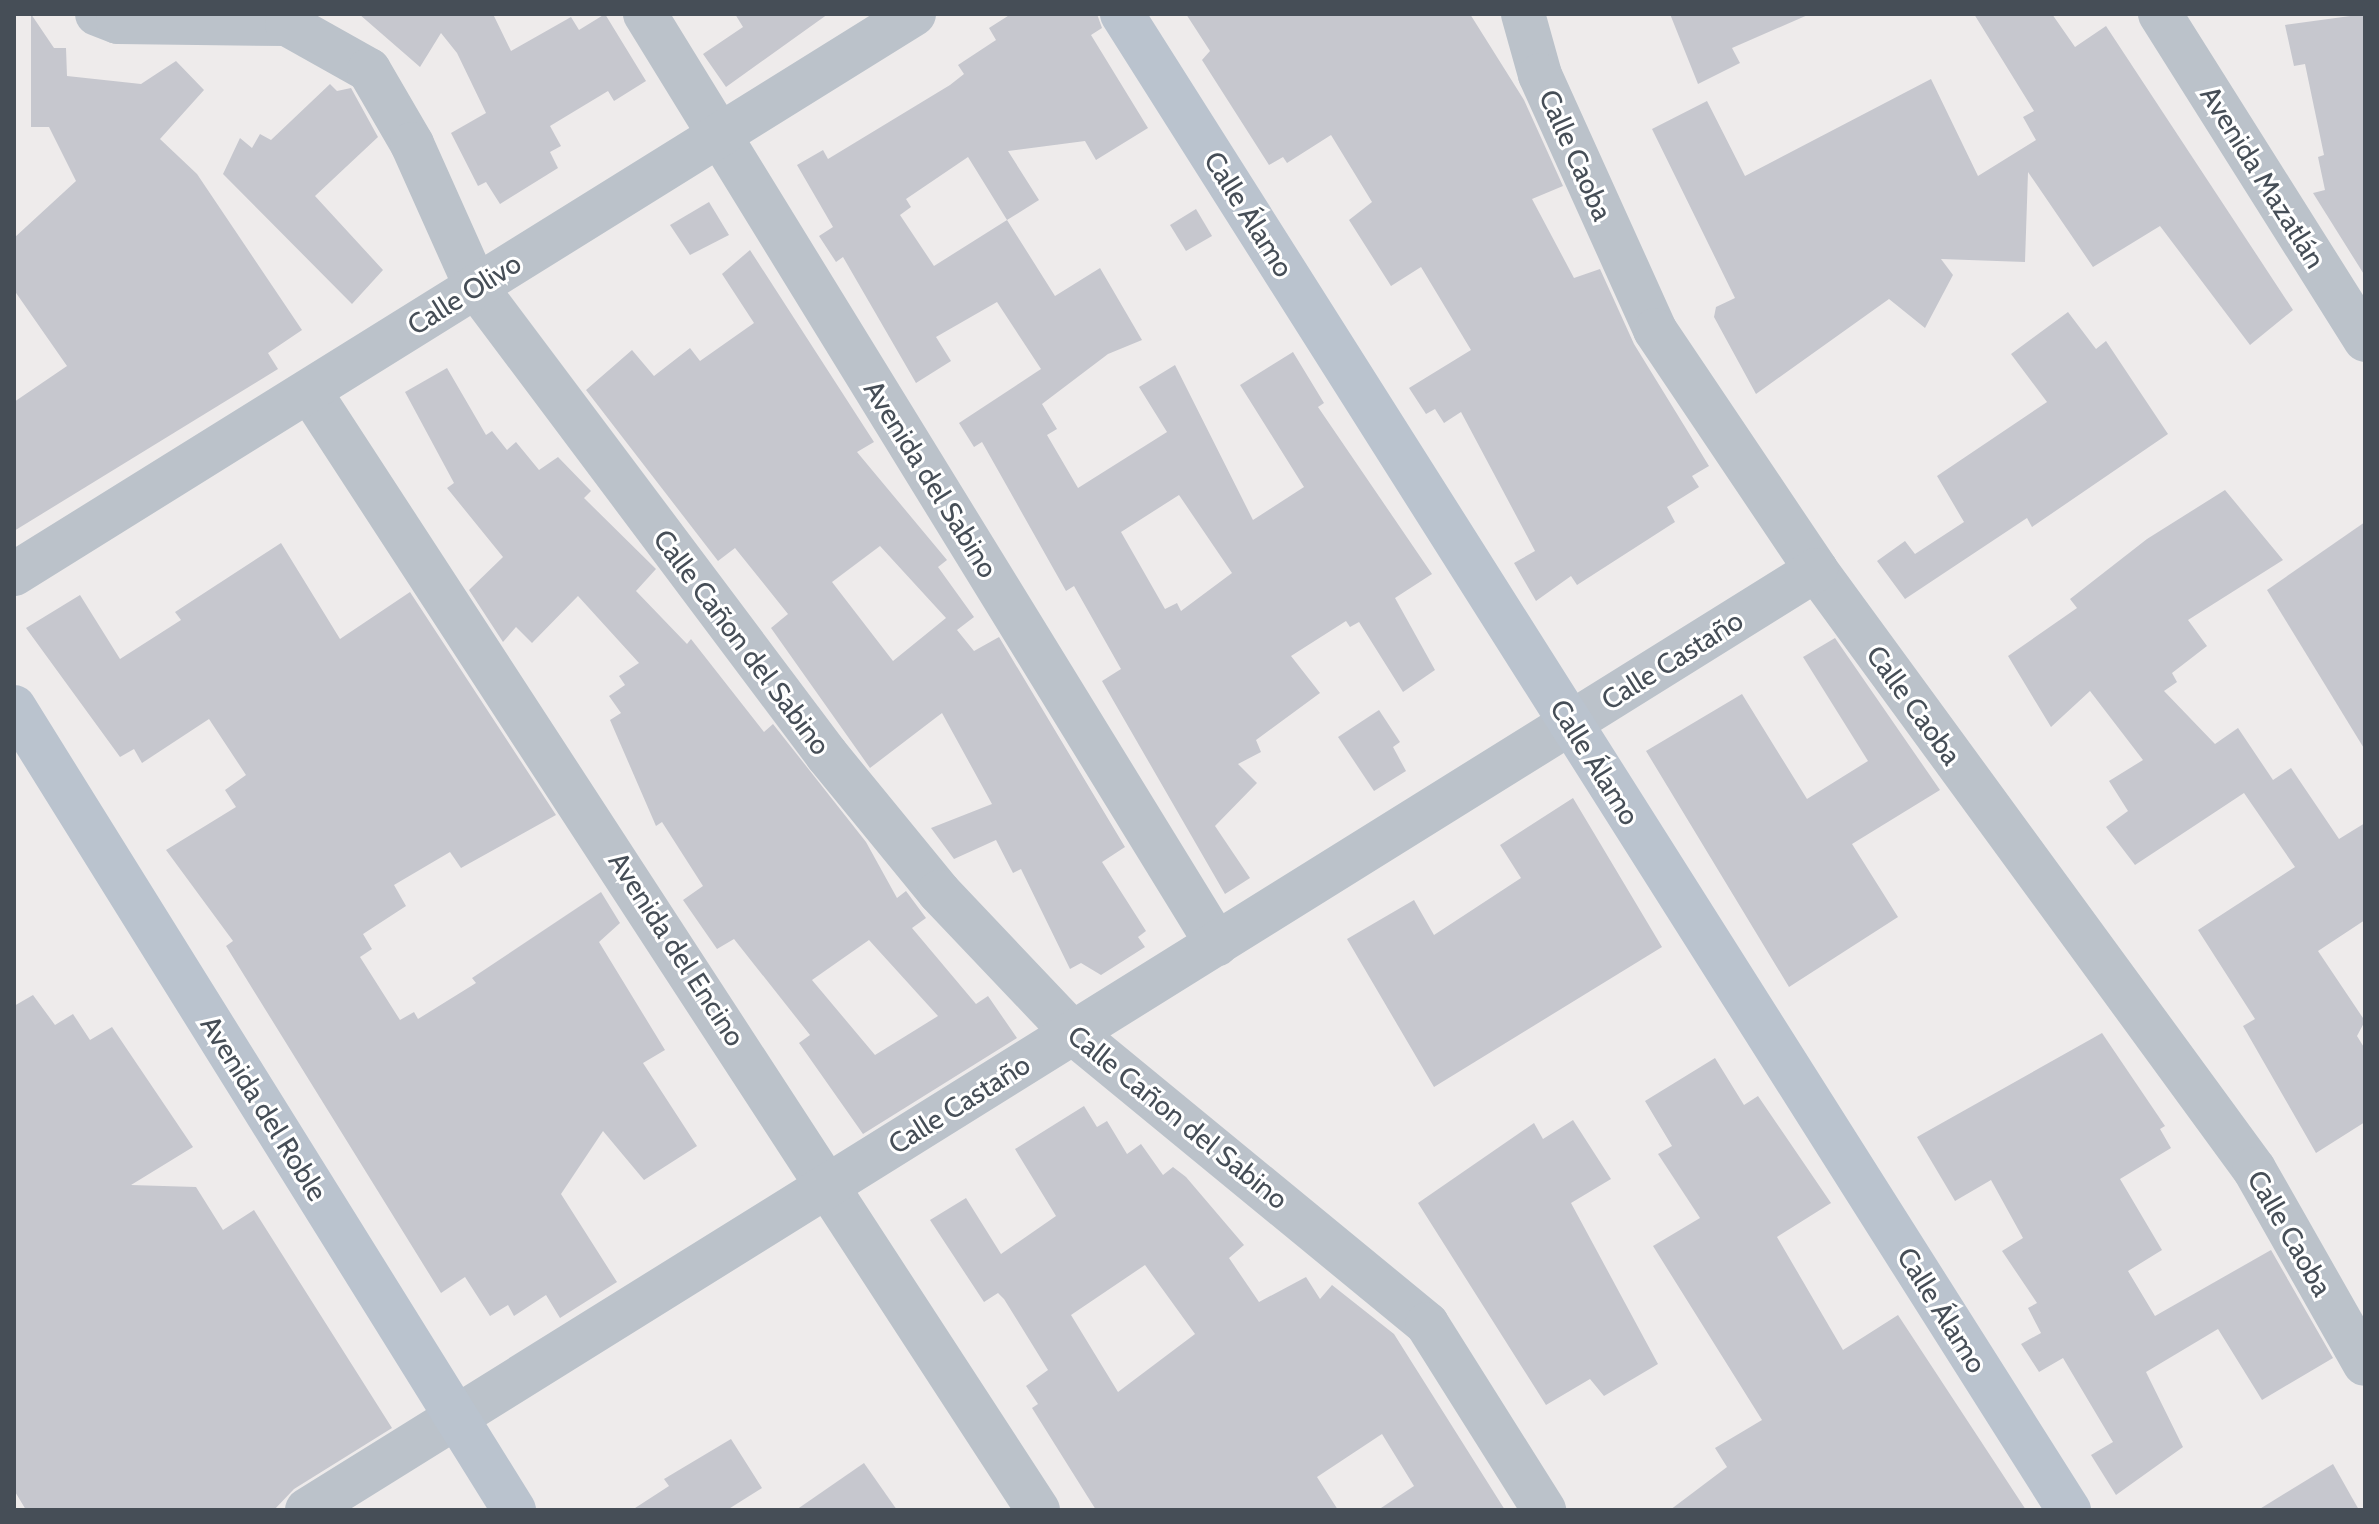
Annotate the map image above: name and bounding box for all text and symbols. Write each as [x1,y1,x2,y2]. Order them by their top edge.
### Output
street label: Avenida Mazatlán [2194,80,2332,274]
street label: Calle Caoba [1532,84,1620,226]
street label: Calle Álamo [1197,145,1301,283]
street label: Calle Olivo [401,246,527,342]
street label: Avenida del Sabino [857,374,1005,584]
street label: Calle Cañon del Sabino [646,523,838,761]
street label: Calle Castaño [1595,603,1749,717]
street label: Calle Caoba [1859,639,1969,771]
street label: Calle Álamo [1543,693,1647,831]
street label: Avenida del Encino [602,846,752,1052]
street label: Avenida del Roble [194,1009,334,1207]
street label: Calle Cañon del Sabino [1061,1018,1295,1216]
street label: Calle Castaño [882,1047,1036,1161]
street label: Calle Caoba [2241,1164,2339,1302]
street label: Calle Álamo [1890,1241,1994,1379]

